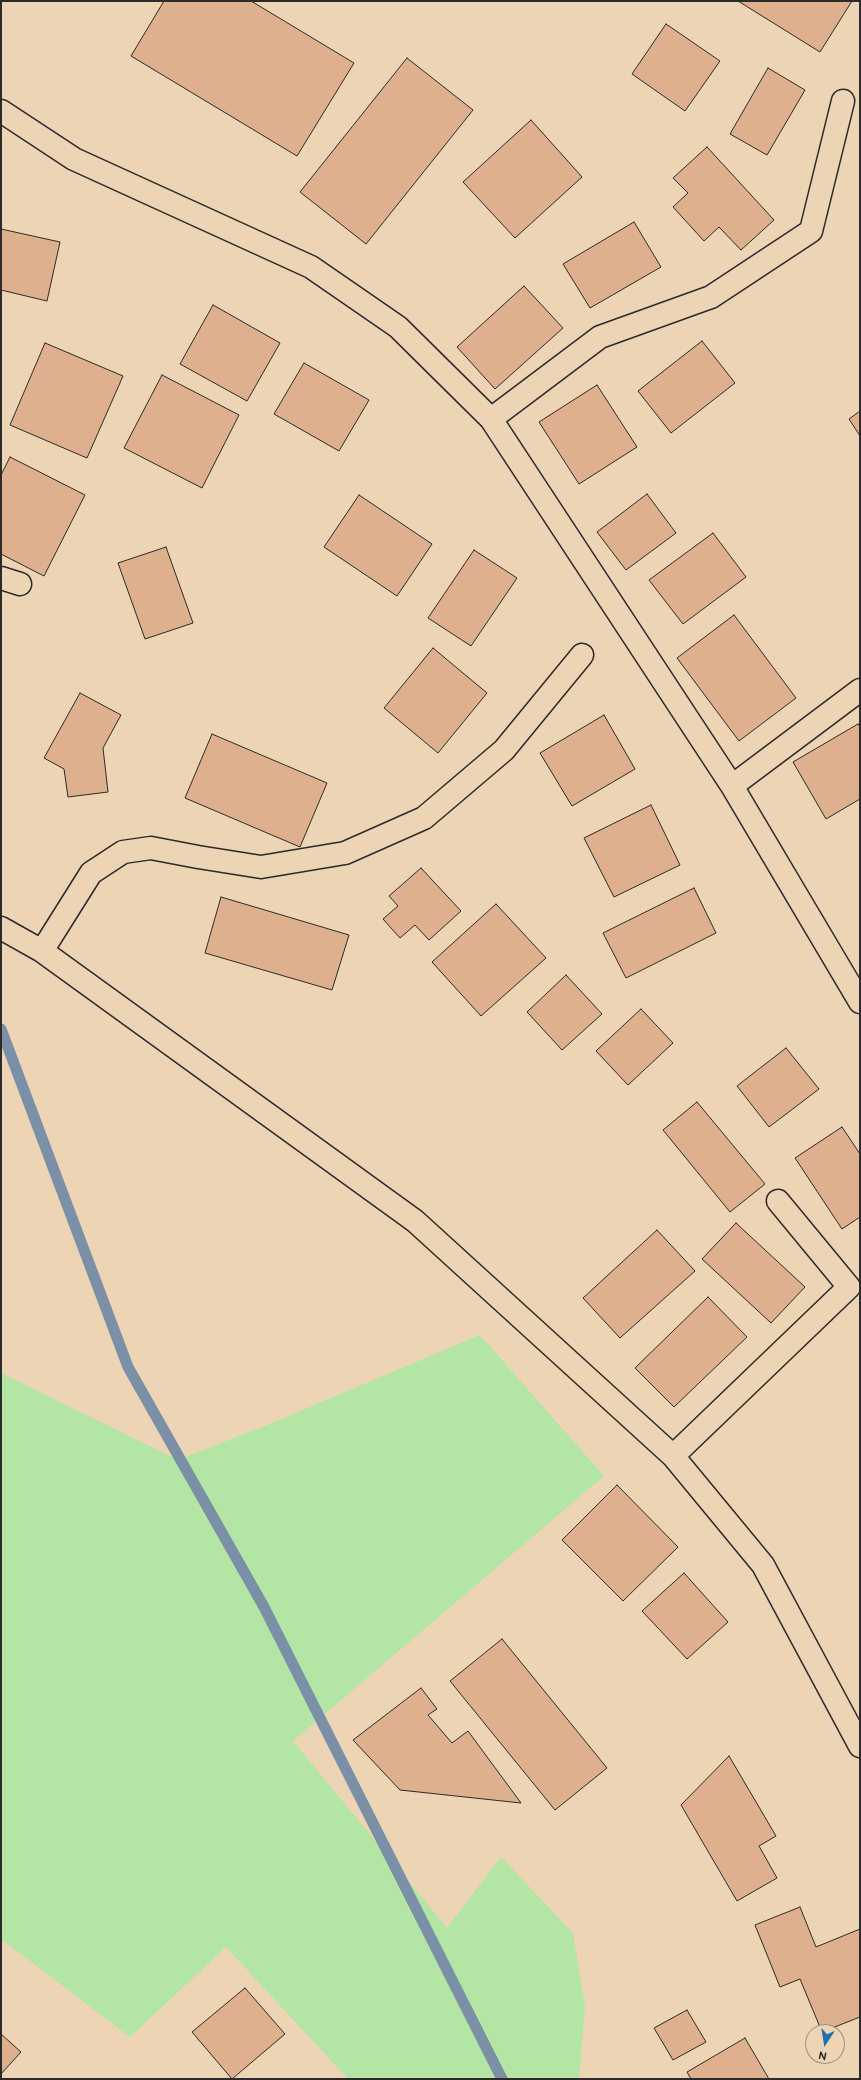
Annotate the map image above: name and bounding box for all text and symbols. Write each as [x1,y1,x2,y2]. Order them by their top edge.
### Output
north arrow [805,2024,845,2064]
text: N [817,2048,828,2062]

